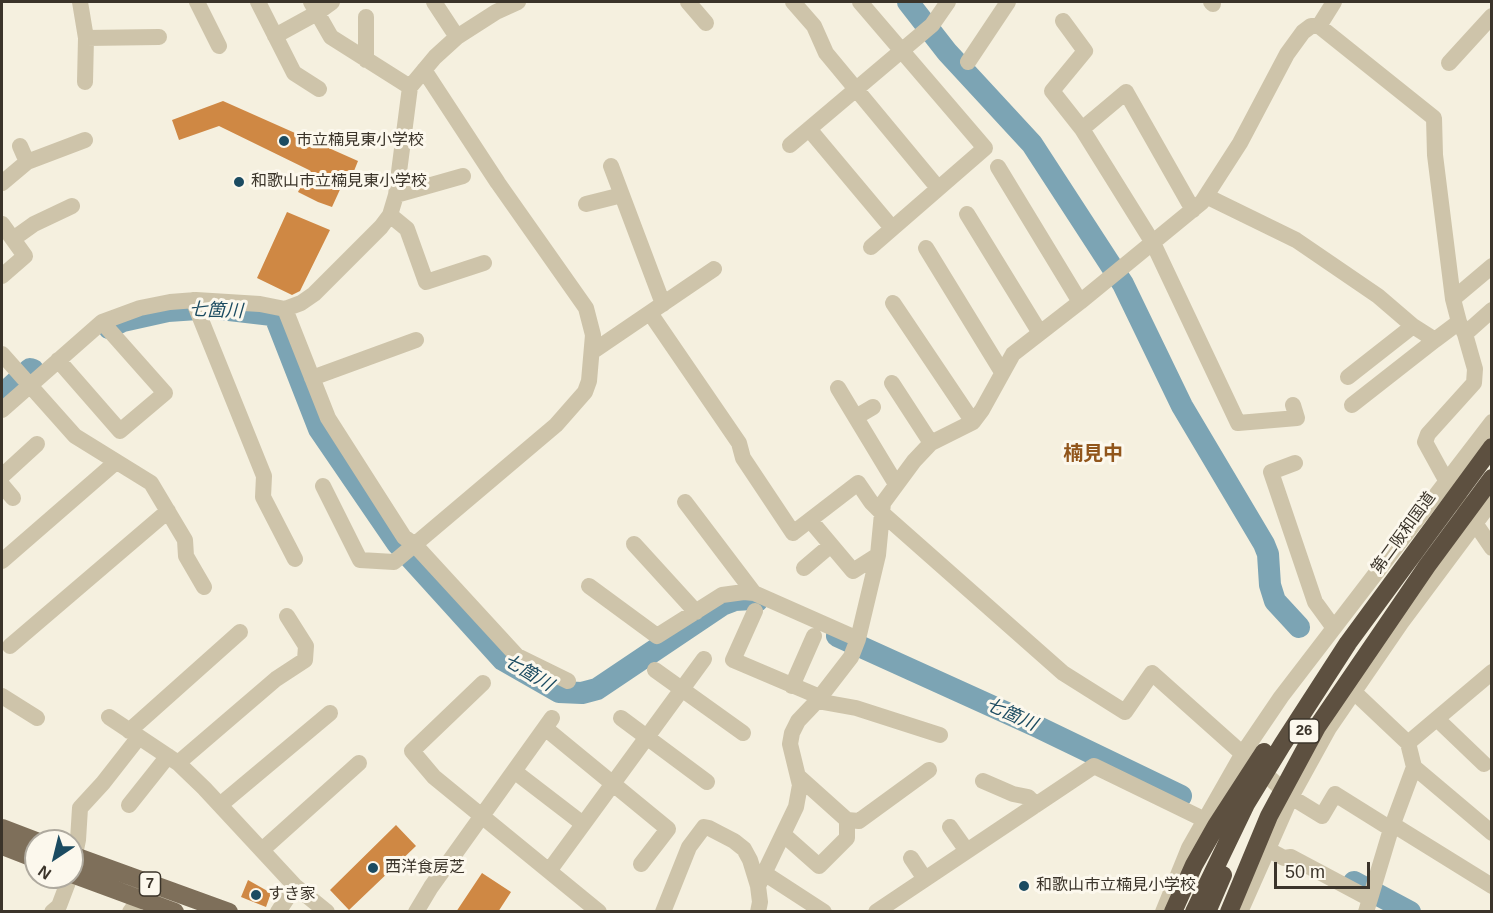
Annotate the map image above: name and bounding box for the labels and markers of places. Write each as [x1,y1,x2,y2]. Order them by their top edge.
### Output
place label: 市立楠見東小学校 [296,131,424,151]
marker: 市立楠見東小学校 [277,134,291,148]
place label: 和歌山市立楠見東小学校 [251,172,427,192]
marker: 和歌山市立楠見東小学校 [232,175,246,189]
place label: 西洋食房芝 [385,858,465,878]
marker: 西洋食房芝 [366,861,380,875]
place label: 和歌山市立楠見小学校 [1036,876,1196,896]
marker: 和歌山市立楠見小学校 [1017,879,1031,893]
place label: すき家 [268,885,316,905]
marker: すき家 [249,888,263,902]

